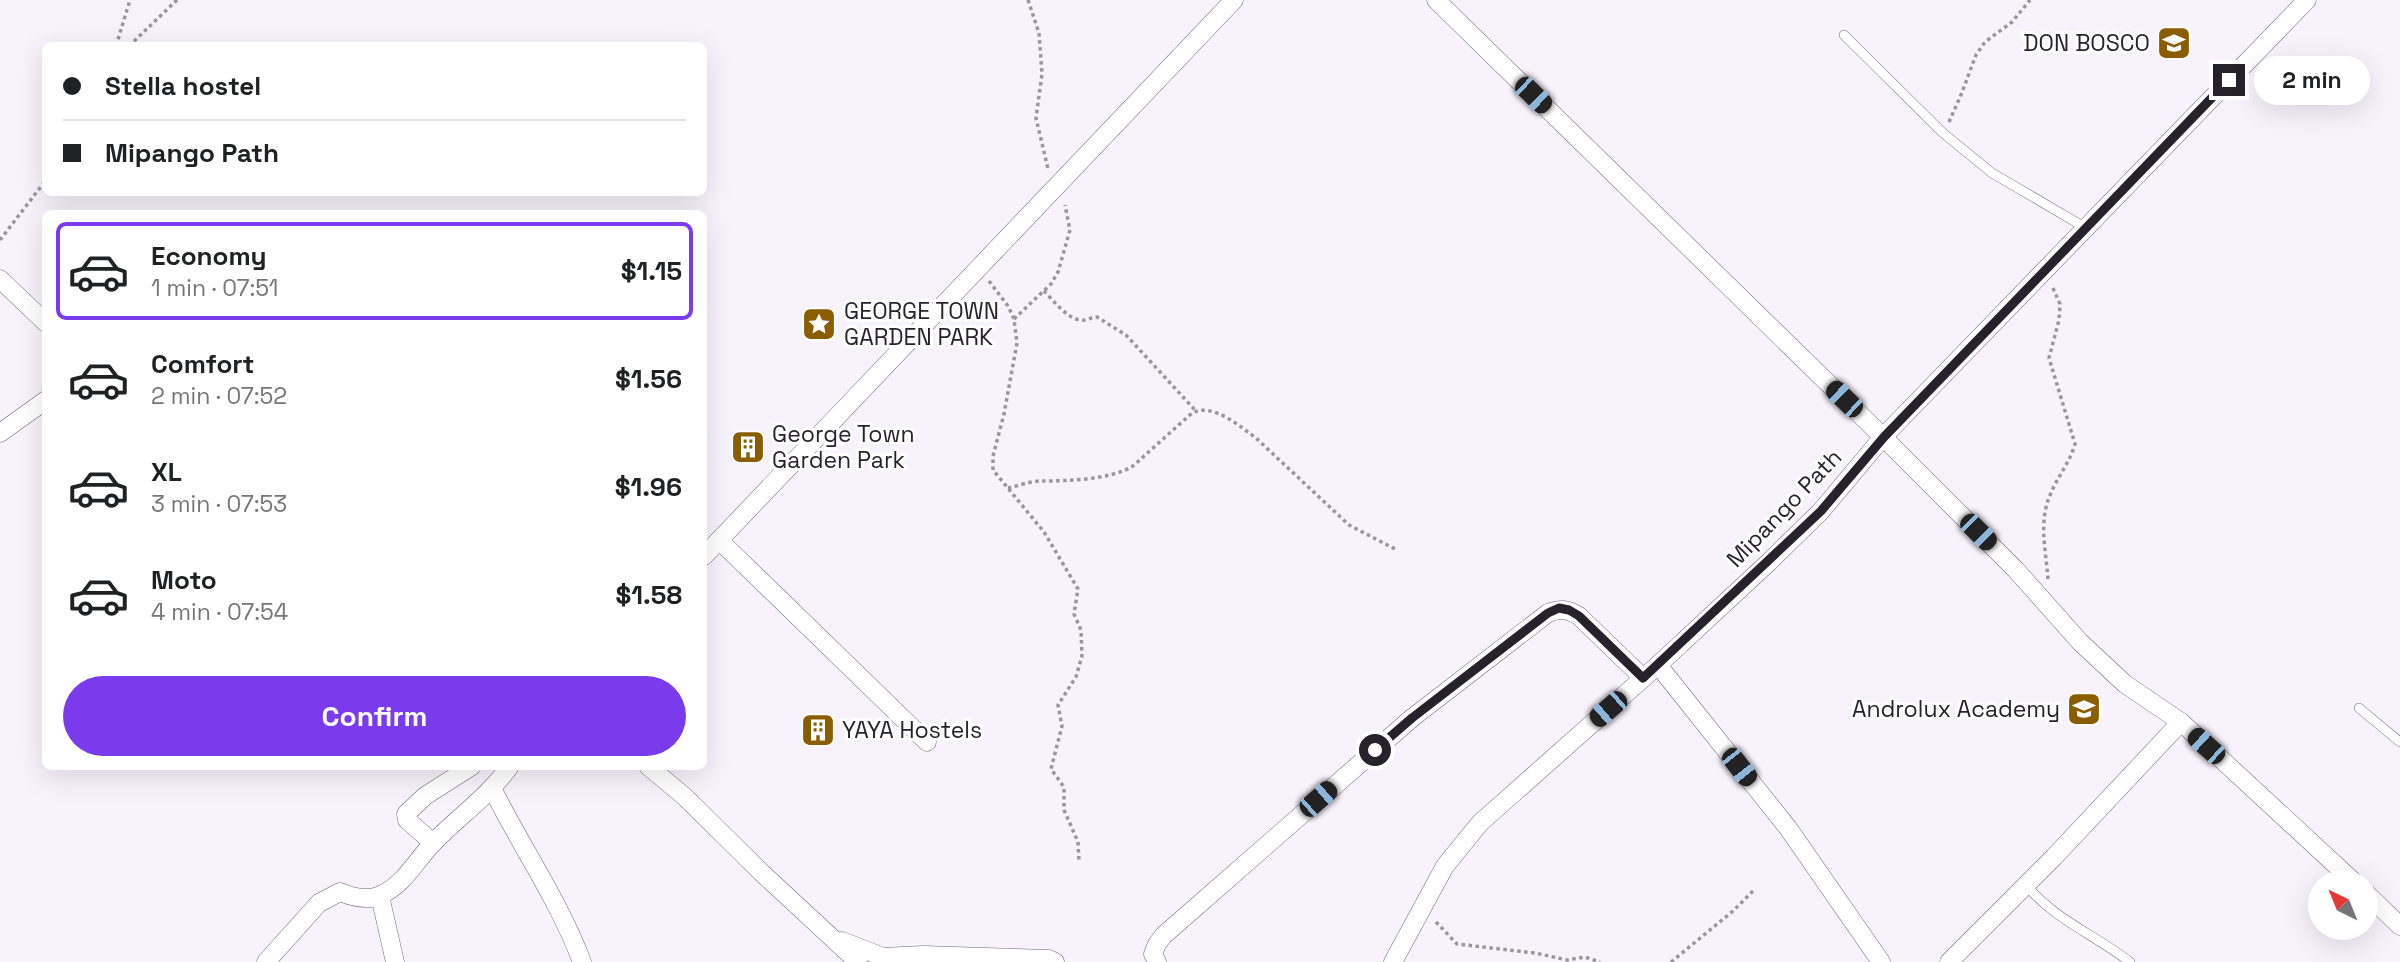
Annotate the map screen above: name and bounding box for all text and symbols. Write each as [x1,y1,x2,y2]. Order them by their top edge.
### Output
school or university icon: DON BOSCO [2155,24,2193,62]
place label: DON BOSCO [2023,28,2150,58]
callout: 2 min [2254,56,2369,104]
route end [2213,64,2245,96]
text: 2 min [2282,65,2342,95]
text: Stella hostel [105,69,261,103]
car [1511,73,1556,117]
text: Mipango Path [105,136,279,170]
text: Economy [151,239,267,273]
icon: car [67,240,130,303]
text: $1.15 [621,254,682,288]
text: 1 min · 07:51 [151,273,278,303]
place label: GEORGE TOWN GARDEN PARK [844,296,999,352]
place icon: GEORGE TOWN GARDEN PARK [800,305,838,343]
text: Comfort [151,347,254,381]
icon: car [67,348,130,411]
text: $1.56 [615,362,682,396]
car [1822,377,1867,421]
text: 2 min · 07:52 [151,381,287,411]
place label: George Town Garden Park [772,419,915,475]
building icon: George Town Garden Park [729,428,767,466]
street label: Mipango Path [1720,442,1848,574]
text: XL [151,455,182,489]
icon: car [67,456,130,519]
text: $1.96 [615,470,682,504]
text: 3 min · 07:53 [151,489,287,519]
car [1956,510,2001,554]
text: Moto [151,563,217,597]
icon: car [67,564,130,627]
text: $1.58 [616,578,682,612]
text: 4 min · 07:54 [151,597,288,627]
button: Confirm [63,676,686,756]
car [1586,687,1631,731]
school or university icon: Androlux Academy [2065,690,2103,728]
place label: Androlux Academy [1852,694,2060,724]
building icon: YAYA Hostels [799,711,837,749]
place label: YAYA Hostels [842,715,982,745]
car [2184,724,2229,768]
route start [1359,734,1391,766]
car [1718,744,1761,790]
car [1296,777,1341,821]
north arrow [2308,870,2378,940]
map controls [2308,870,2378,940]

